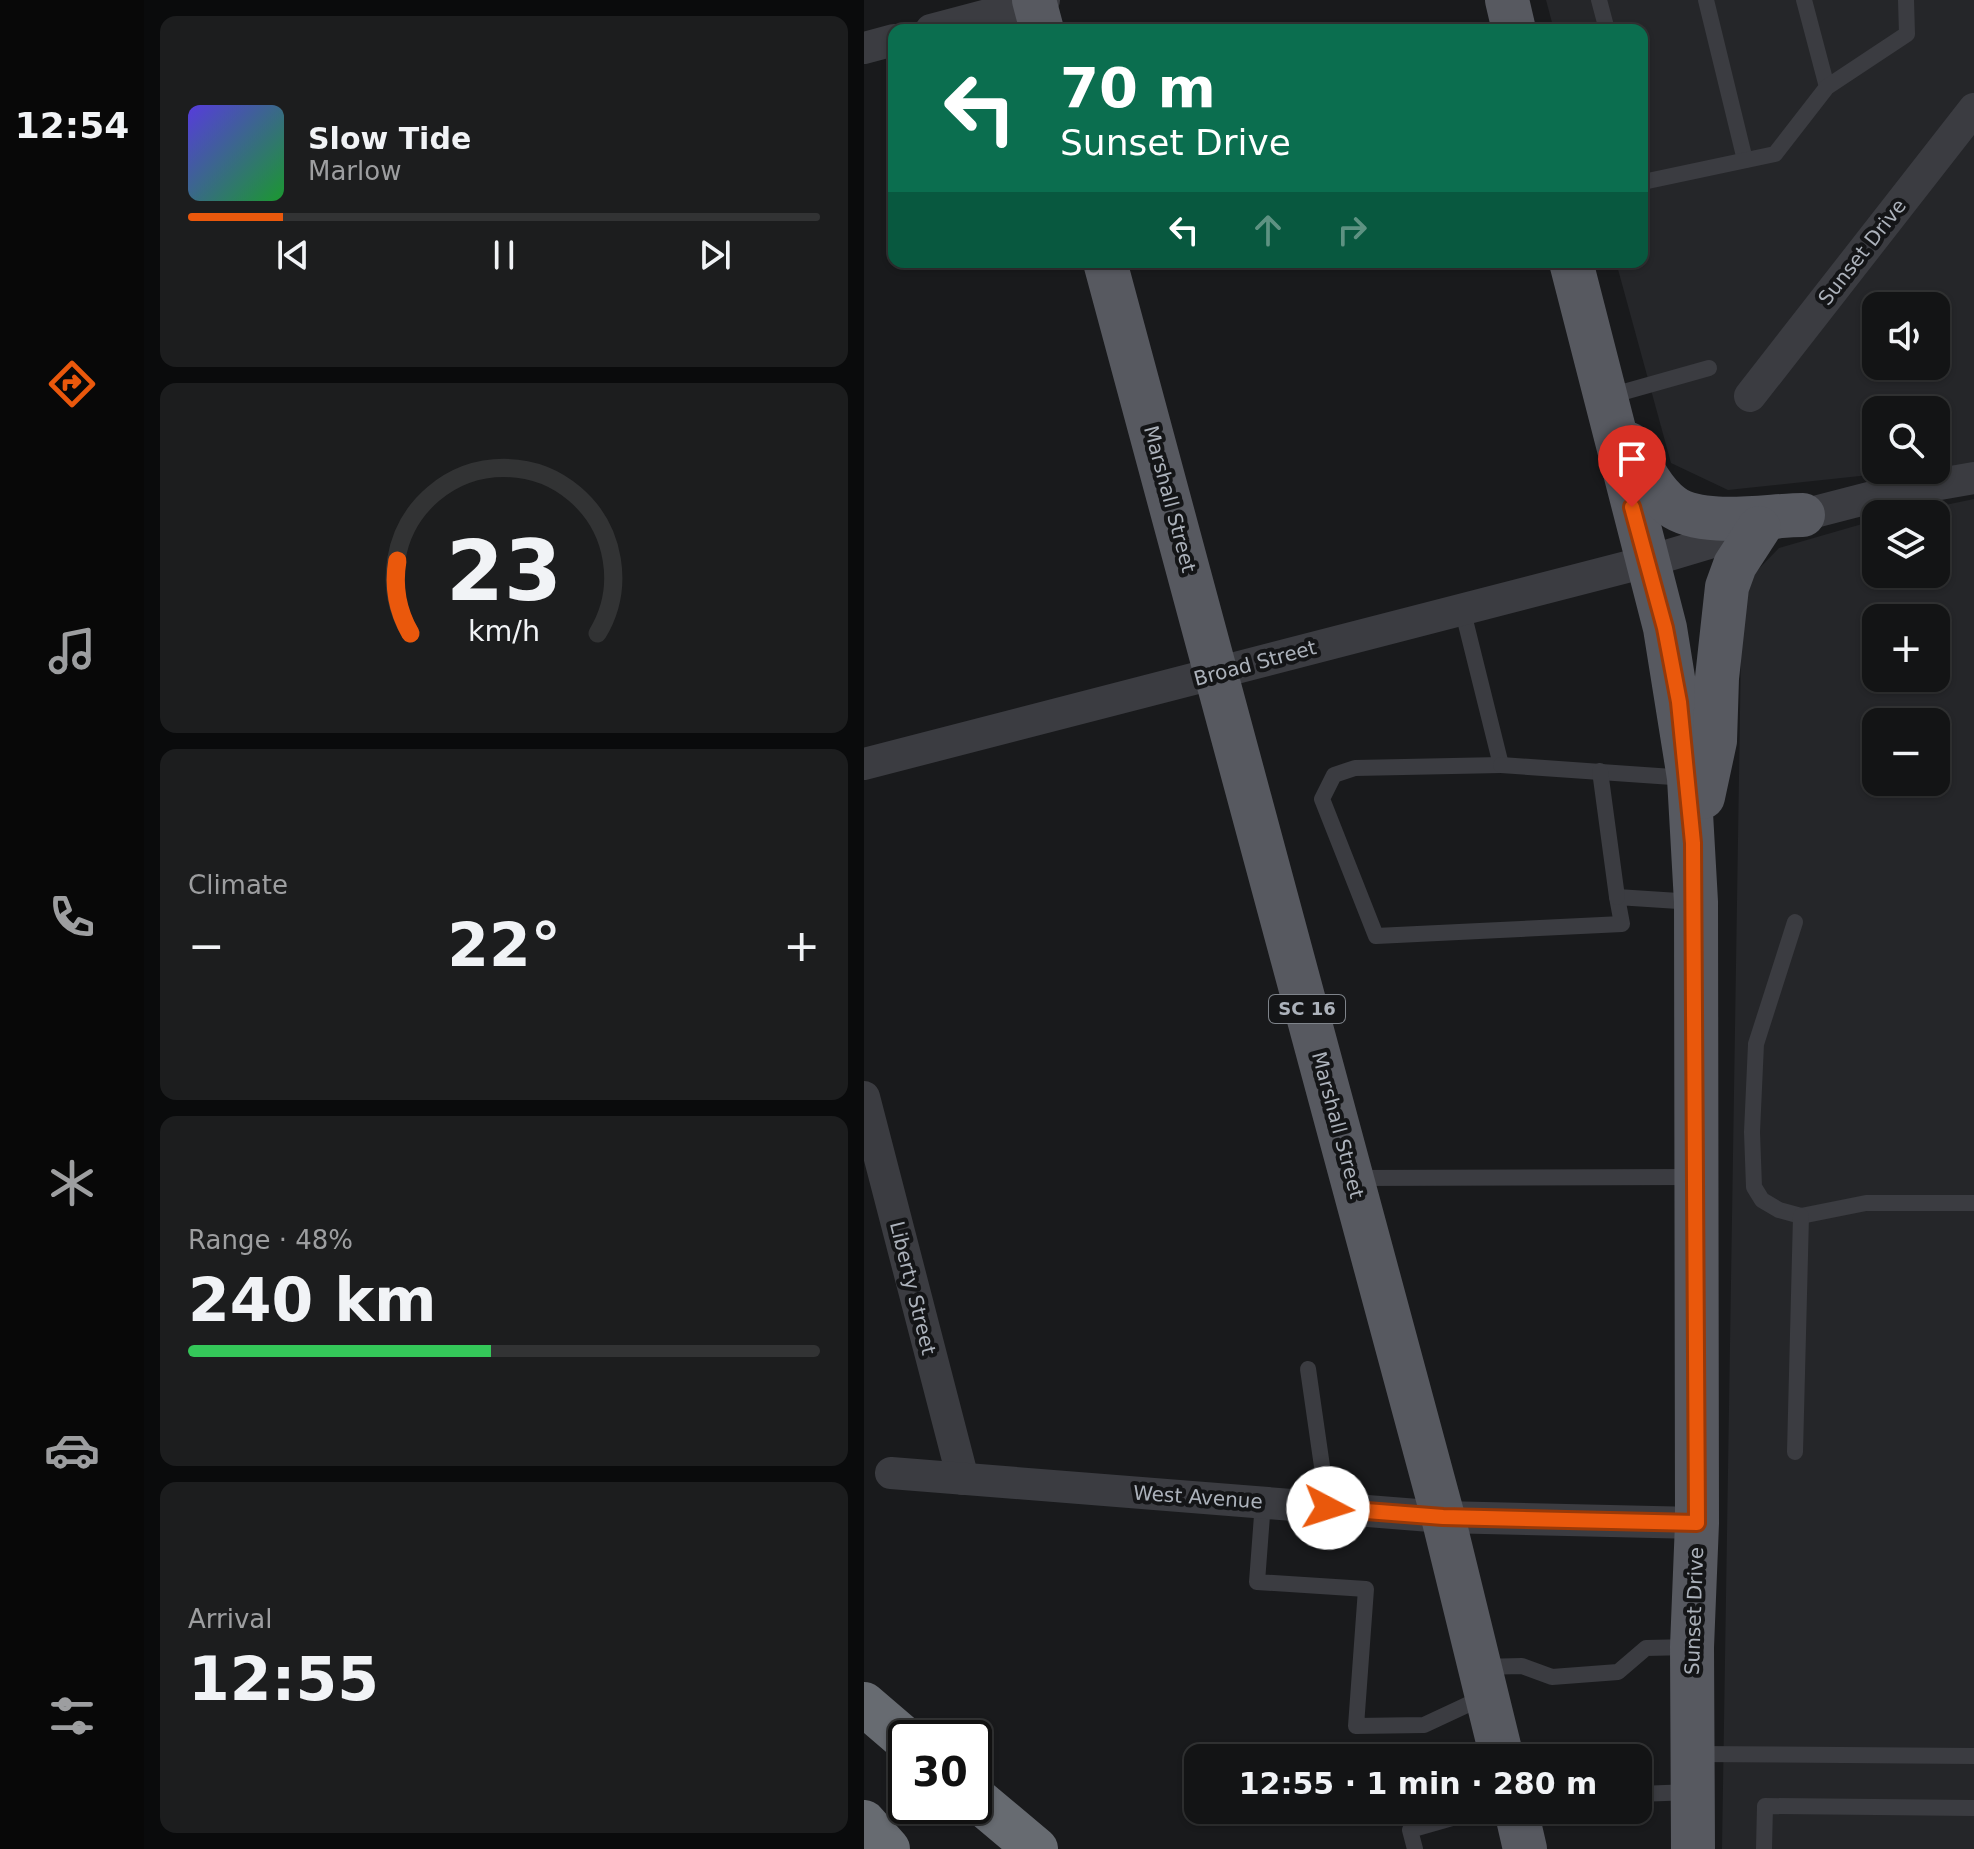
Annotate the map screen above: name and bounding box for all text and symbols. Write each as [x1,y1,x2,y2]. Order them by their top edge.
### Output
text: 70 m [1060,55,1216,120]
icon: left [928,56,1032,160]
text: 12:54 [15,105,129,146]
text: Slow Tide [308,121,471,156]
text: Sunset Drive [1060,122,1291,163]
text: Marlow [308,156,401,186]
street label: Sunset Drive [1813,194,1911,310]
icon: left [1162,208,1206,252]
icon: ahead [1246,208,1290,252]
icon: right [1330,208,1374,252]
icon: previous [271,233,315,277]
icon: pause [482,233,526,277]
icon: next [693,233,737,277]
map controls [1862,292,1950,796]
button: sound [1862,292,1950,380]
icon: directions [44,356,100,412]
button: search [1862,396,1950,484]
street label: Marshall Street [1139,423,1201,575]
pin [1598,425,1666,507]
icon: arrive [1610,437,1654,481]
button: layers [1862,500,1950,588]
text: 23 [446,522,562,619]
button: + [1862,604,1950,692]
text: km/h [468,614,540,648]
icon: music [44,623,100,679]
street label: Broad Street [1191,635,1319,691]
button: − [1862,708,1950,796]
text: Climate [188,870,288,900]
icon: phone [44,889,100,945]
text: 22° [447,910,561,980]
text: − [188,920,225,971]
text: + [783,920,820,971]
road number: SC 16 [1269,995,1345,1023]
street label: Marshall Street [1307,1049,1369,1201]
icon: climate [44,1155,100,1211]
street label: Liberty Street [885,1219,941,1357]
text: Range · 48% [188,1225,353,1255]
text: 240 km [188,1265,437,1335]
icon: car [44,1422,100,1478]
position arrow [1286,1466,1370,1550]
street label: West Avenue [1132,1481,1264,1513]
street label: Sunset Drive [1680,1546,1708,1676]
text: Arrival [188,1604,272,1634]
text: 12:55 [188,1644,379,1714]
icon: filters [44,1688,100,1744]
speed limit sign: 30 [888,1720,992,1824]
text: 12:55 · 1 min · 280 m [1239,1766,1597,1801]

